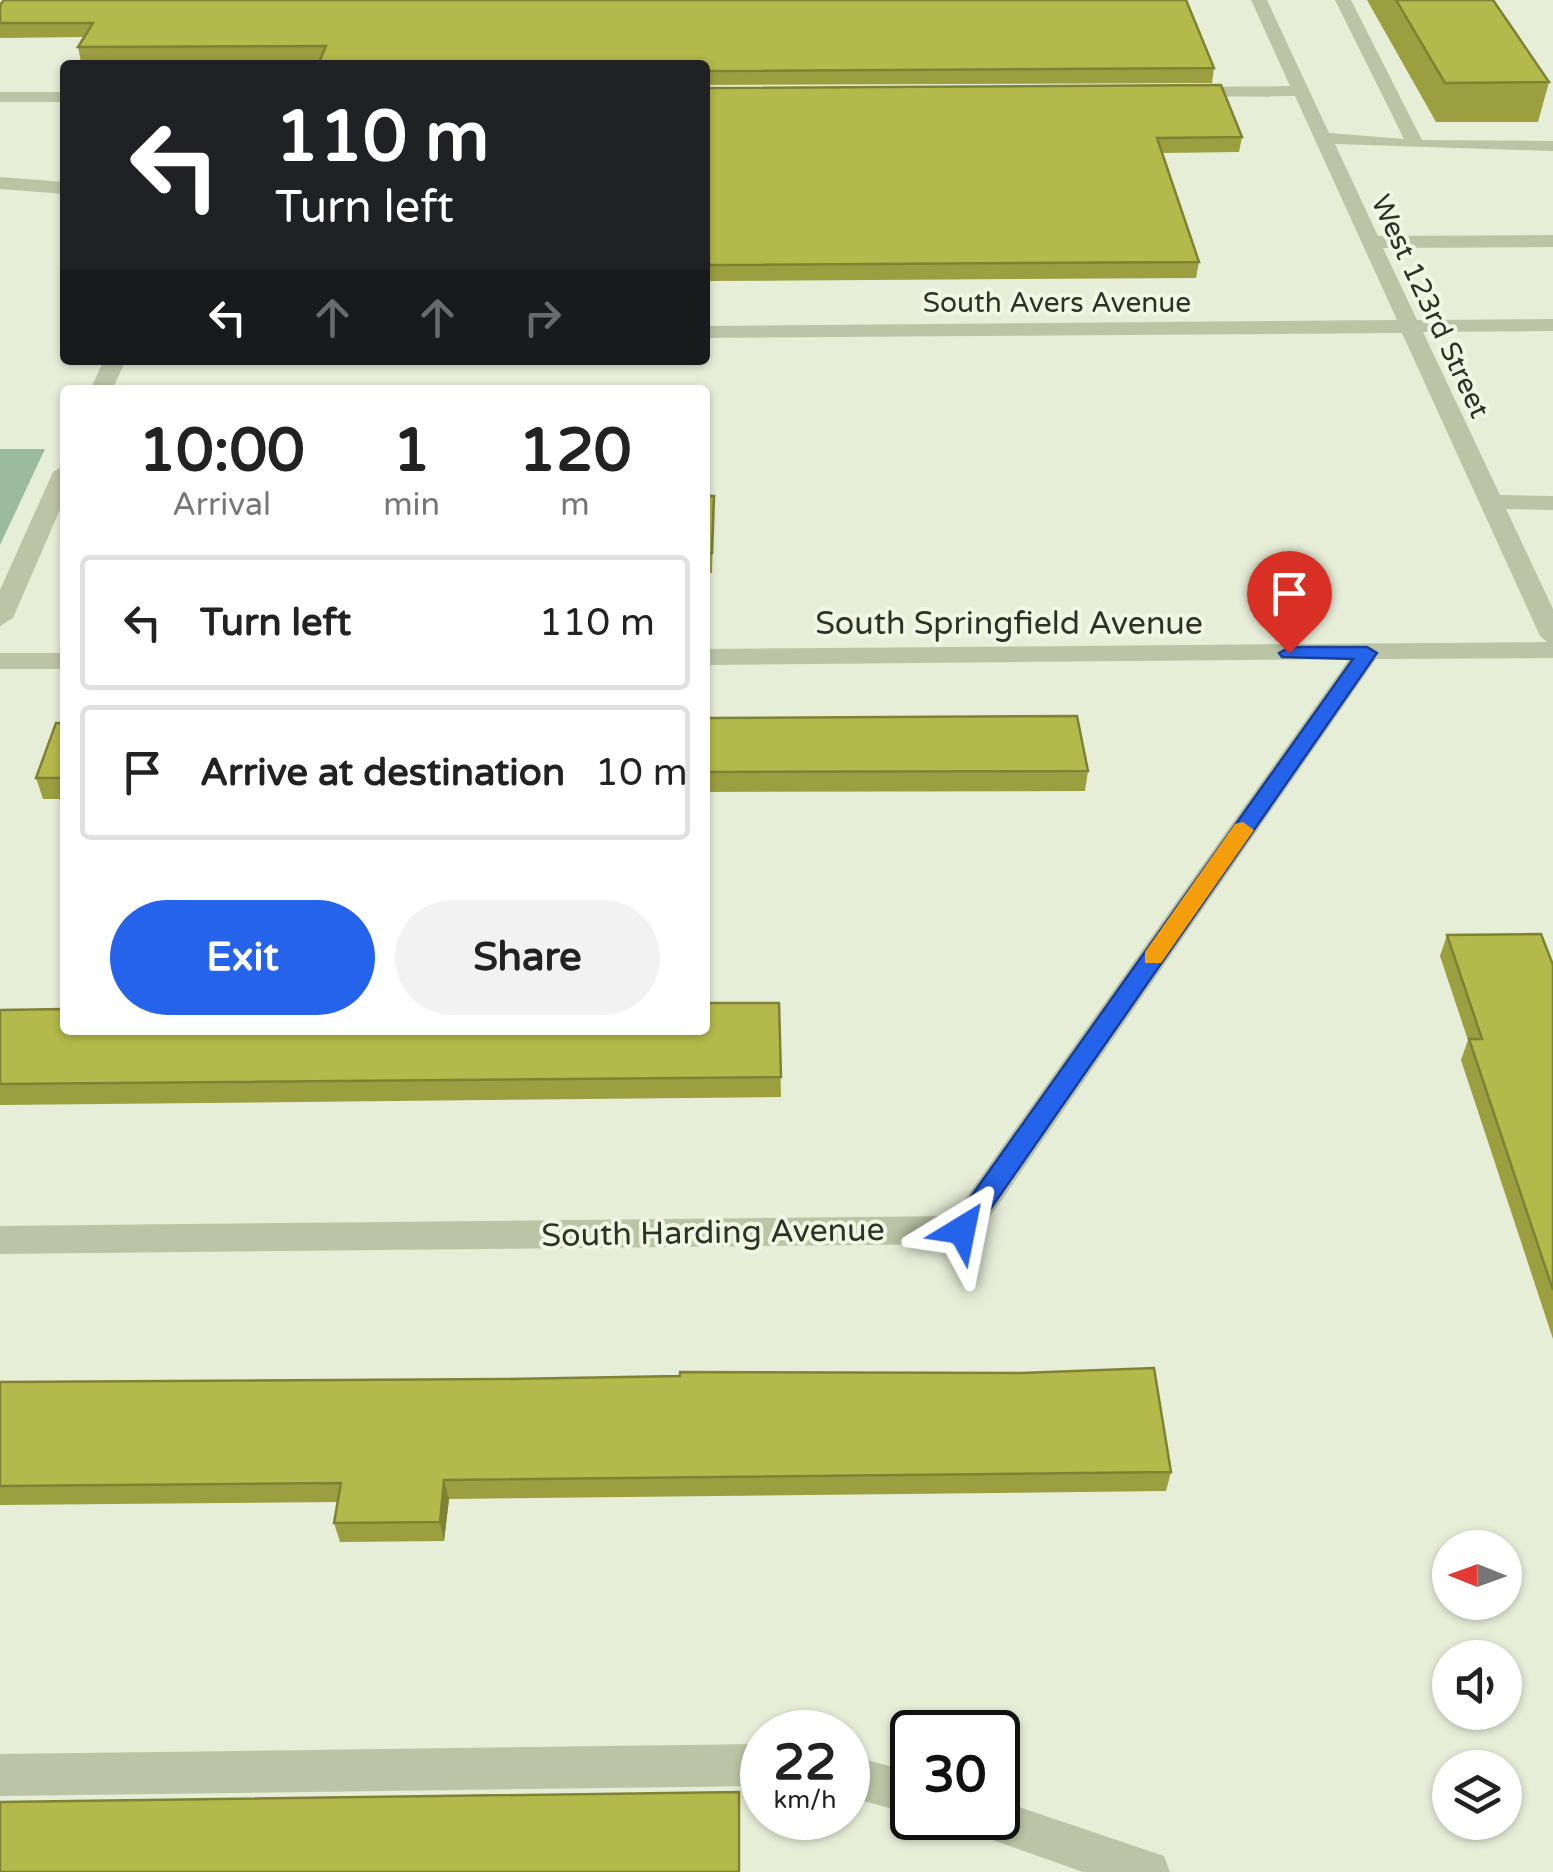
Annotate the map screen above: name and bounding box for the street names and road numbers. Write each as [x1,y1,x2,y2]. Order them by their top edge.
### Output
street label: West 123rd Street [1364,189,1497,424]
street label: South Avers Avenue [923,286,1191,320]
street label: South Springfield Avenue [815,605,1203,643]
street label: South Harding Avenue [541,1211,885,1255]

